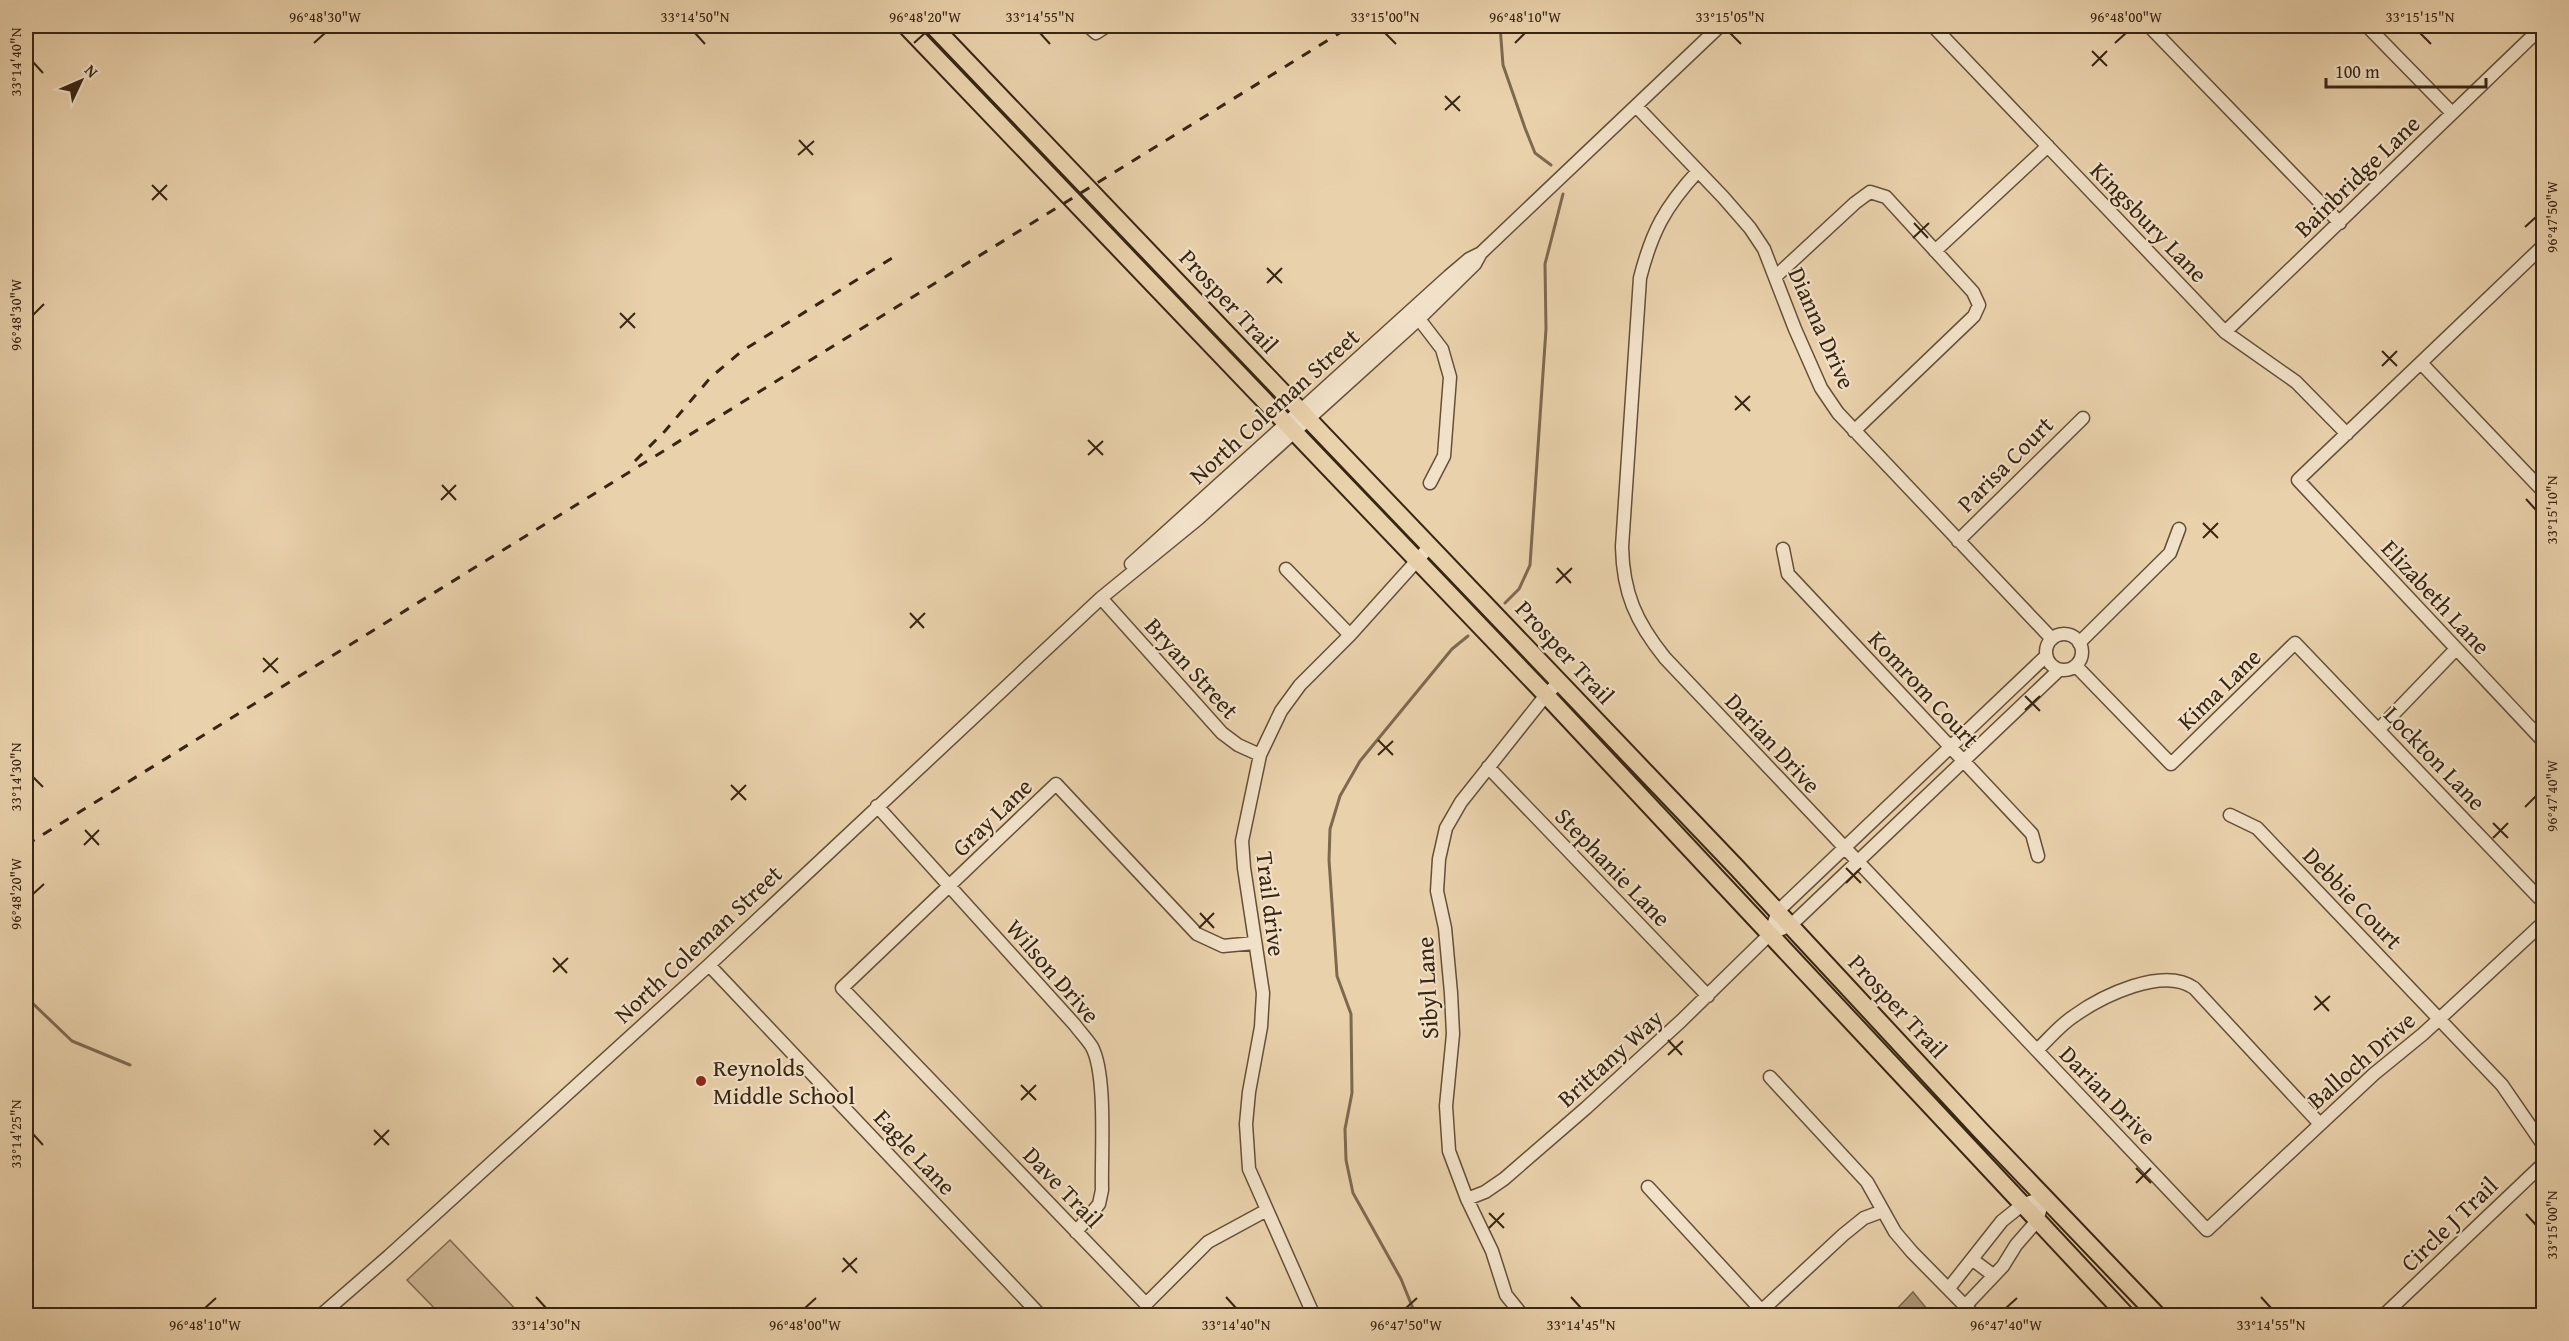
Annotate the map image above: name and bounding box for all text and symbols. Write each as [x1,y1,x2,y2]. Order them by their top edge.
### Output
text: 96°48'30"W [289,6,361,27]
text: 33°14'50"N [661,6,730,27]
text: 96°48'20"W [889,6,961,27]
text: 33°14'55"N [1006,6,1075,27]
text: 33°15'00"N [1351,6,1420,27]
text: 96°48'10"W [1489,6,1561,27]
text: 33°15'05"N [1696,6,1765,27]
text: 96°48'00"W [2090,6,2162,27]
text: 33°15'15"N [2386,6,2455,27]
text: 33°14'40"N [5,27,26,96]
north arrow [51,51,111,111]
scale bar [2326,51,2486,89]
text: N [79,58,104,83]
text: 100 m [2335,58,2380,85]
street label: Bainbridge Lane [2286,107,2428,245]
street label: Kingsbury Lane [2082,154,2216,290]
text: 96°47'50"W [2541,181,2562,253]
street label: Prosper Trail [1171,241,1287,361]
street label: Dianna Drive [1780,261,1864,395]
text: 96°48'30"W [5,279,26,351]
street label: North Coleman Street [1181,319,1367,492]
street label: Parisa Court [1949,408,2061,520]
text: 33°15'10"N [2541,475,2562,544]
street label: Elizabeth Lane [2373,532,2499,662]
street label: Prosper Trail [1507,592,1623,712]
street label: Bryan Street [1137,610,1247,727]
street label: Komrom Court [1860,622,1988,756]
street label: Kima Lane [2169,640,2269,738]
street label: Darian Drive [1717,685,1829,801]
street label: Lockton Lane [2376,698,2494,818]
text: 33°14'30"N [5,742,26,811]
text: 96°47'40"W [2541,760,2562,832]
street label: Gray Lane [944,770,1040,864]
street label: Stephanie Lane [1547,800,1679,934]
street label: Debbie Court [2295,839,2411,958]
street label: Trail drive [1247,850,1295,958]
street label: North Coleman Street [606,856,790,1031]
text: 96°48'20"W [5,858,26,930]
street label: Wilson Drive [998,911,1108,1031]
street label: Sibyl Lane [1407,936,1447,1040]
street label: Prosper Trail [1840,946,1956,1066]
street label: Brittany Way [1549,1001,1671,1115]
street label: Balloch Drive [2299,1003,2423,1117]
street label: Darian Drive [2051,1037,2165,1153]
place label: Reynolds Middle School [713,1050,855,1113]
marker: Reynolds Middle School [694,1074,708,1088]
text: 33°14'25"N [5,1099,26,1168]
street label: Eagle Lane [866,1101,964,1203]
street label: Dave Trail [1015,1138,1111,1236]
street label: Circle J Trail [2392,1168,2506,1280]
text: 33°15'00"N [2541,1190,2562,1259]
text: 96°48'10"W [169,1314,241,1335]
text: 33°14'30"N [512,1314,581,1335]
text: 96°48'00"W [769,1314,841,1335]
text: 33°14'40"N [1202,1314,1271,1335]
text: 96°47'50"W [1370,1314,1442,1335]
text: 33°14'45"N [1547,1314,1616,1335]
text: 96°47'40"W [1970,1314,2042,1335]
text: 33°14'55"N [2237,1314,2306,1335]

